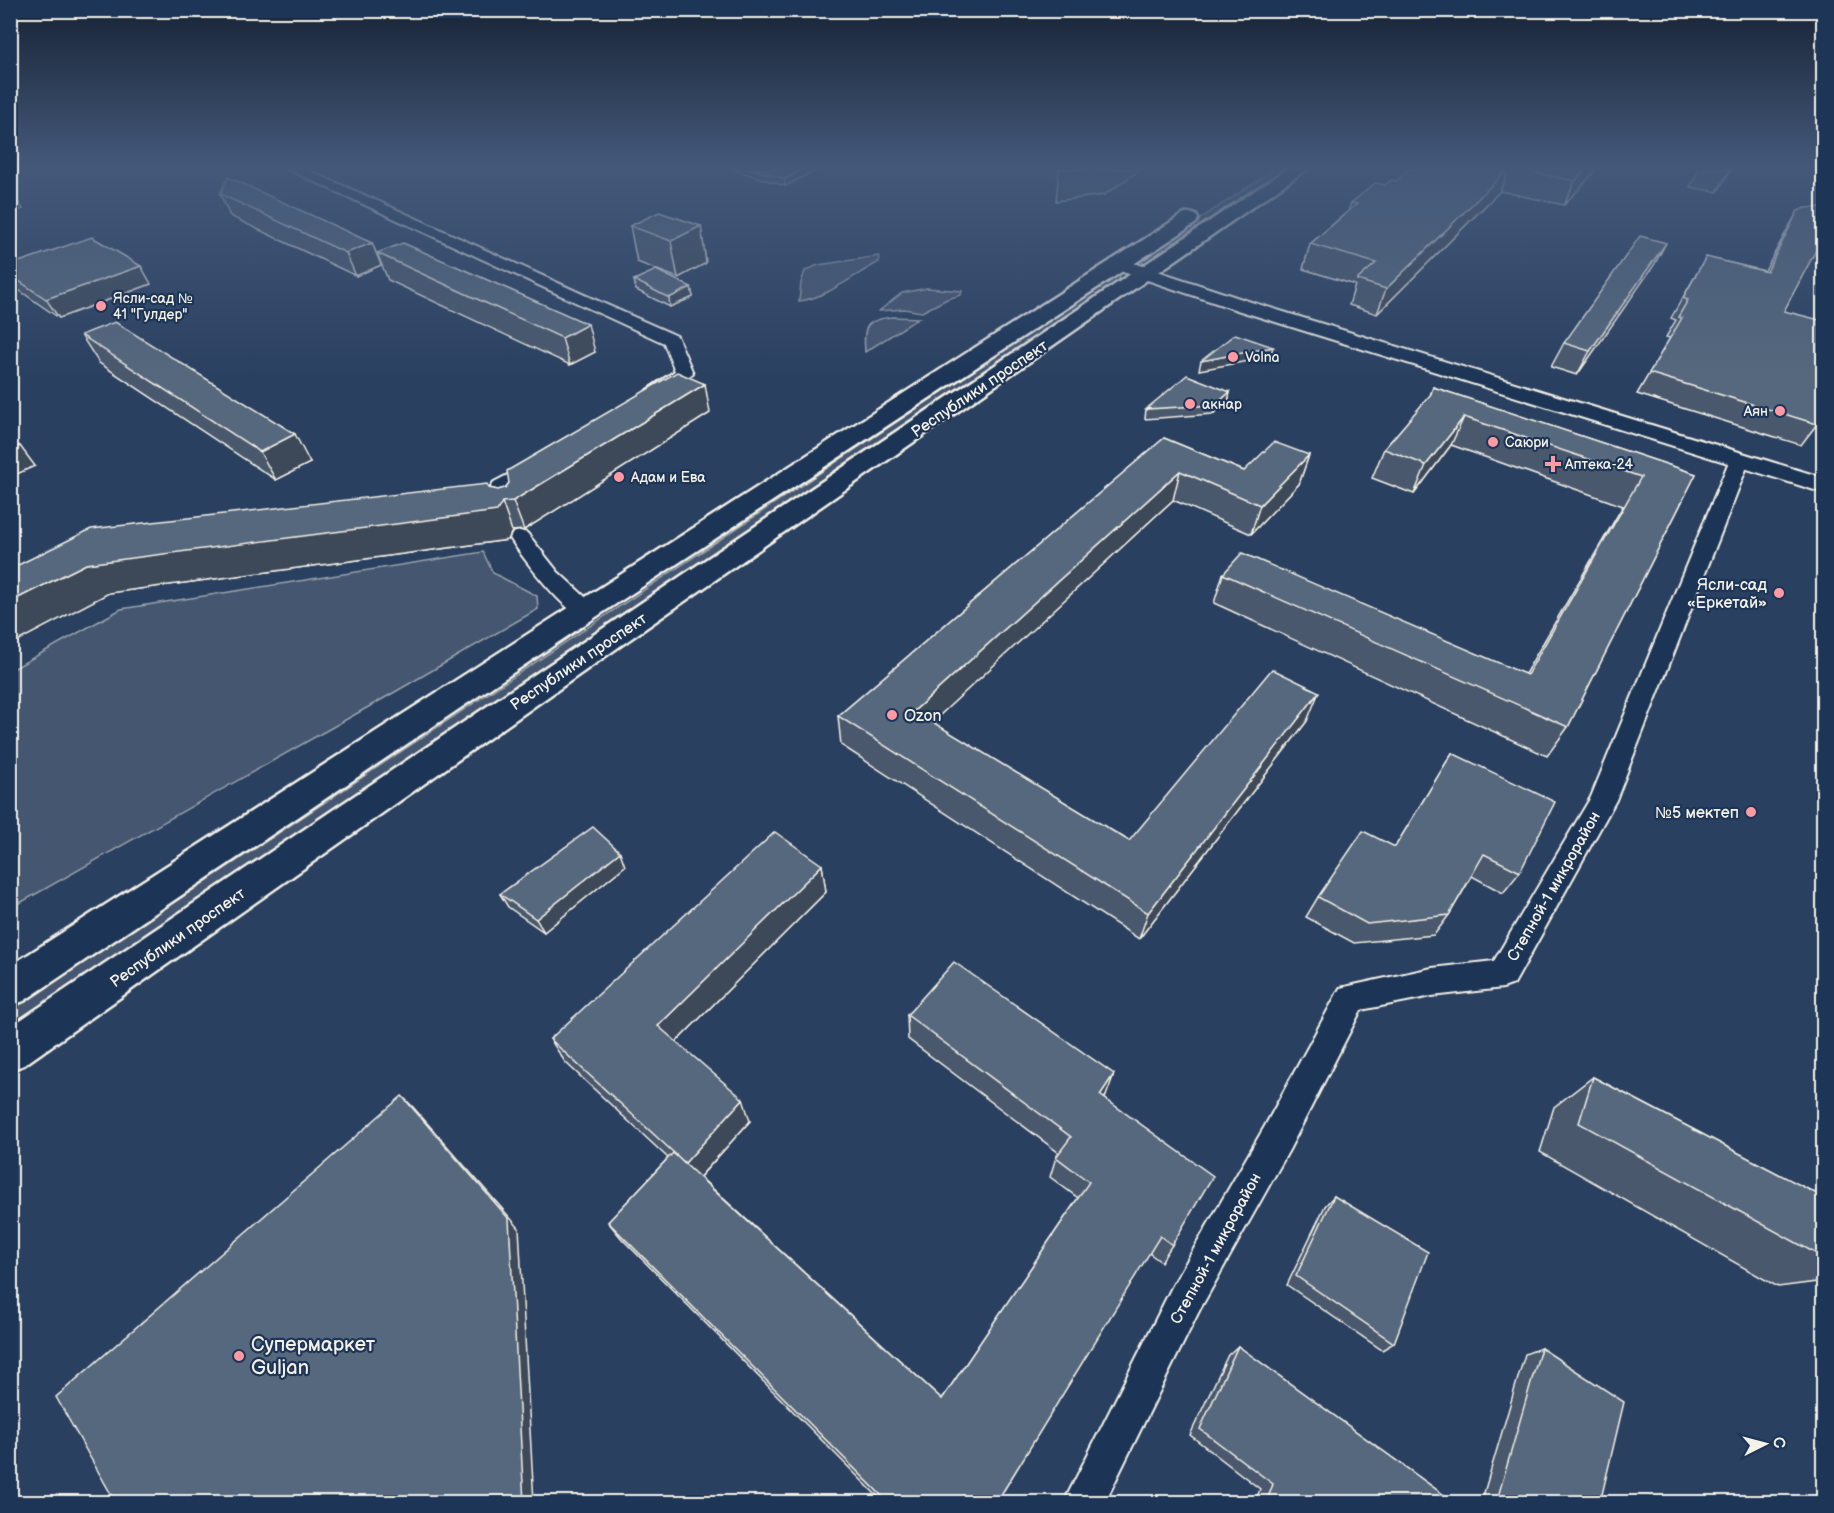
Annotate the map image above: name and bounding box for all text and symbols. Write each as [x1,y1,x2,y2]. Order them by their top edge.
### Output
place label: Ясли-сад № 41 "Гулдер" [113,290,193,323]
marker: Ясли-сад № 41 "Гулдер" [94,299,108,313]
street label: Республики проспект [908,336,1052,442]
place label: Volna [1245,349,1280,366]
marker: Volna [1226,350,1240,364]
place label: акнар [1202,396,1242,413]
marker: акнар [1183,397,1197,411]
place label: Аян [1743,403,1768,420]
marker: Аян [1773,404,1787,418]
place label: Саюри [1505,434,1549,451]
marker: Саюри [1486,435,1500,449]
place label: Аптека-24 [1564,456,1634,473]
marker: Аптека-24 [1546,457,1560,471]
place label: Адам и Ева [630,469,706,486]
marker: Адам и Ева [612,470,626,484]
place label: Ясли-сад «Еркетай» [1687,576,1767,613]
marker: Ясли-сад «Еркетай» [1772,586,1786,600]
street label: Республики проспект [507,609,651,715]
place label: Ozon [904,707,942,726]
marker: Ozon [885,708,899,722]
place label: №5 мектеп [1655,804,1739,823]
marker: №5 мектеп [1744,805,1758,819]
street label: Степной-1 микрорайон [1504,808,1605,965]
street label: Республики проспект [107,884,250,992]
street label: Степной-1 микрорайон [1167,1170,1266,1328]
place label: Супермаркет Guljan [251,1333,376,1380]
marker: Супермаркет Guljan [232,1349,246,1363]
north arrow [1735,1414,1795,1474]
text: С [1768,1436,1788,1449]

